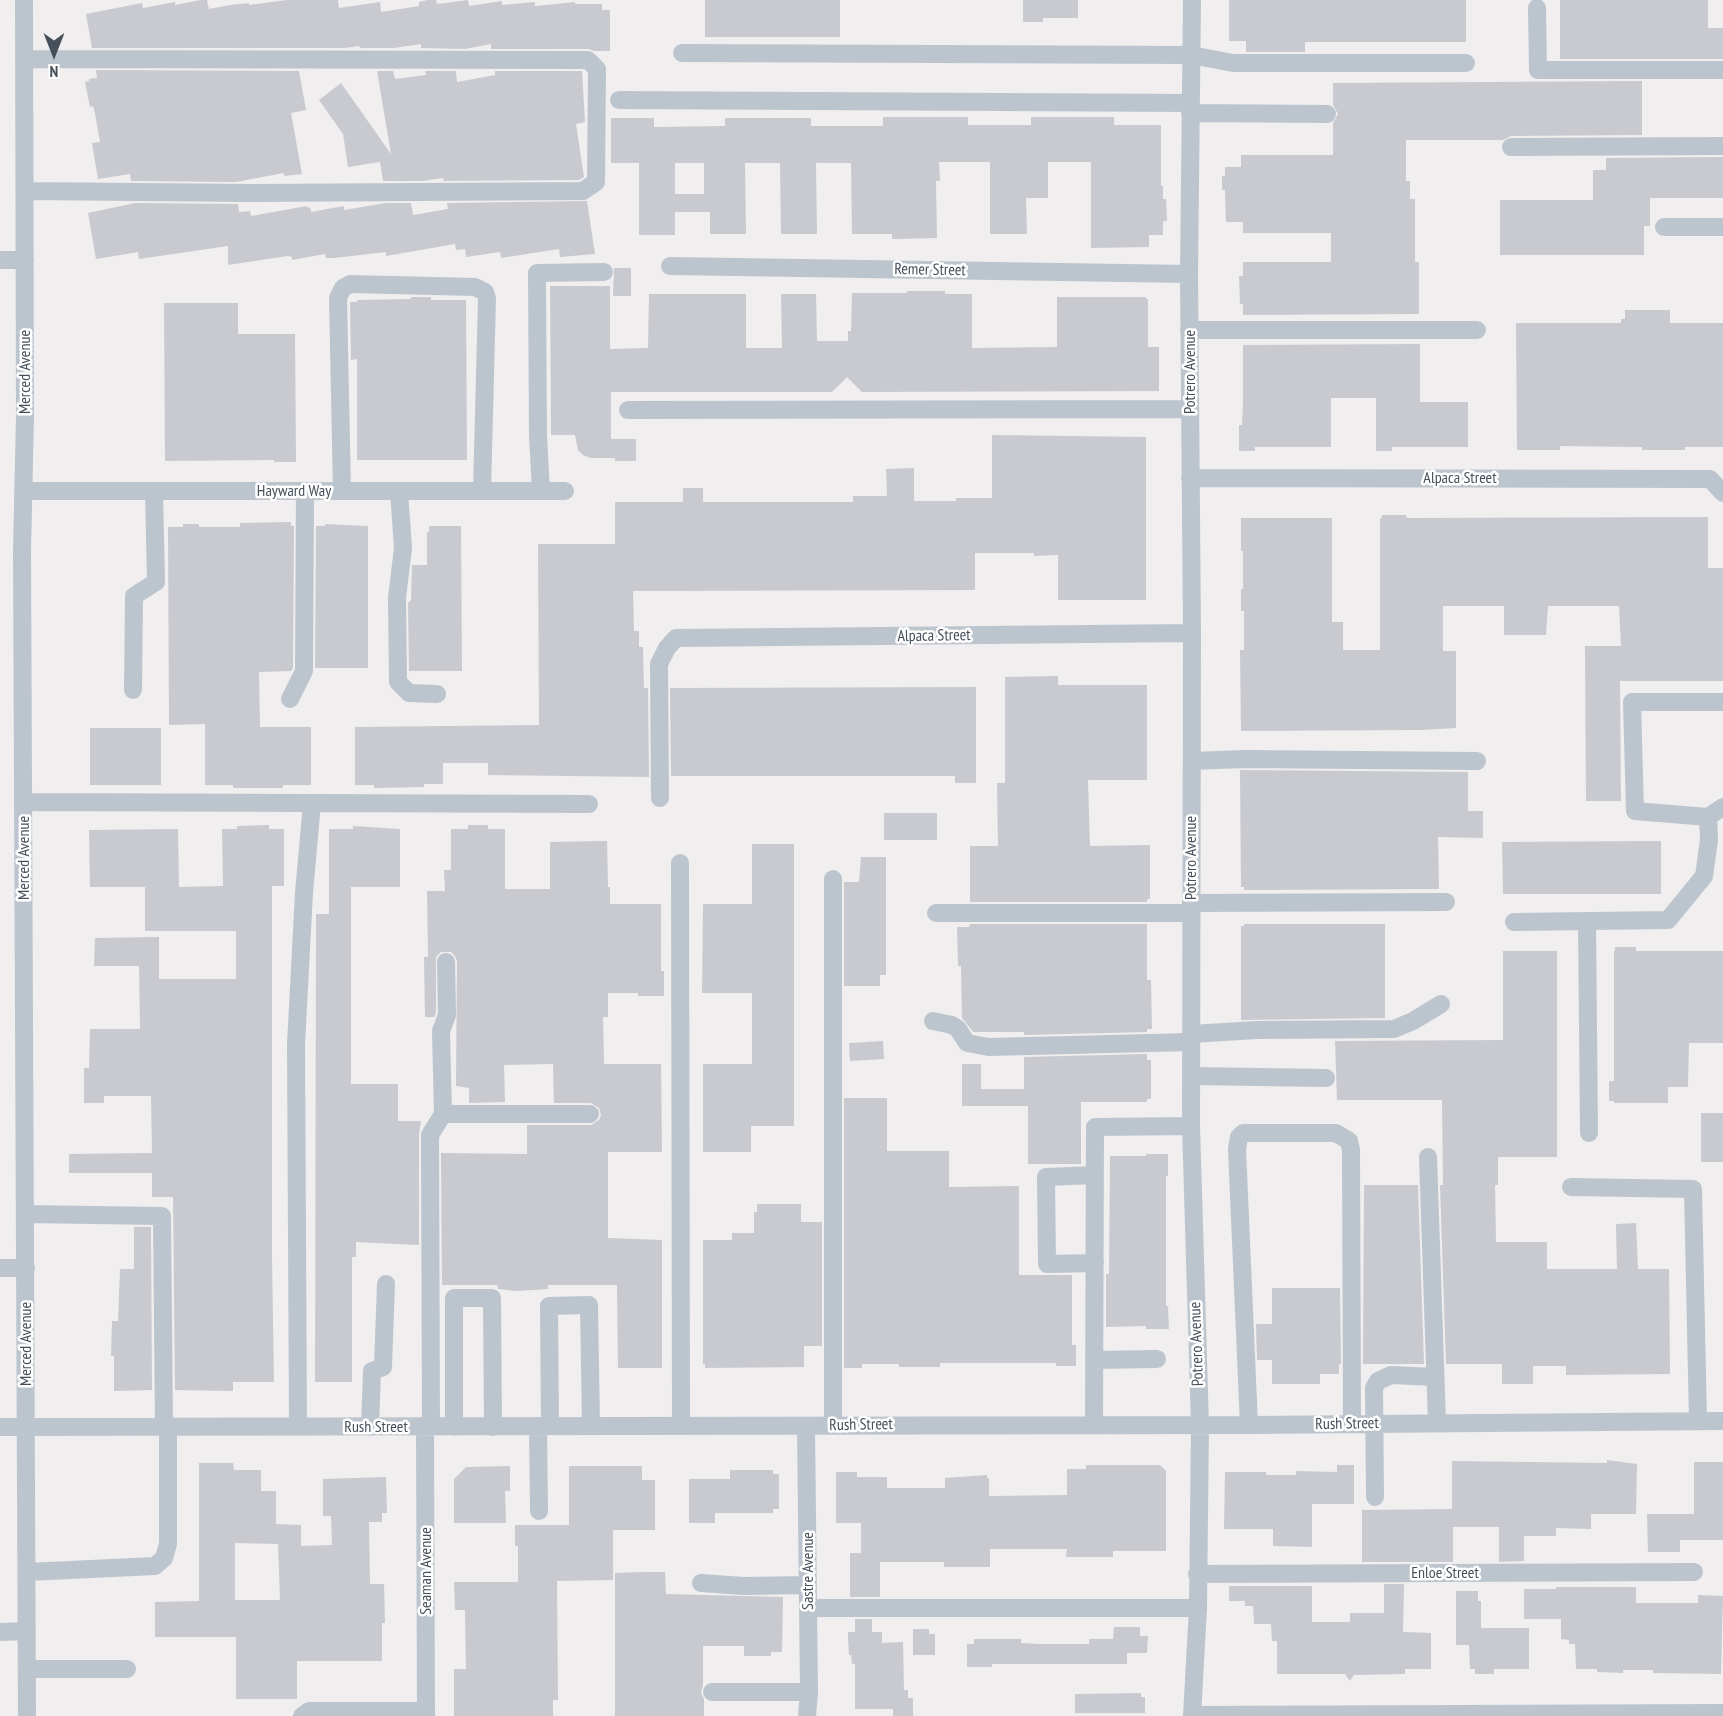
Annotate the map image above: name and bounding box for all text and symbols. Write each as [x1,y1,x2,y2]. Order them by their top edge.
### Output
north arrow [24,24,84,84]
text: N [50,62,58,82]
street label: Remer Street [894,260,966,280]
street label: Merced Avenue [15,330,35,414]
street label: Potrero Avenue [1180,330,1200,414]
street label: Alpaca Street [1423,468,1497,488]
street label: Hayward Way [257,481,331,501]
street label: Alpaca Street [897,626,971,646]
street label: Merced Avenue [14,816,34,900]
street label: Potrero Avenue [1181,816,1201,900]
street label: Merced Avenue [16,1302,36,1386]
street label: Potrero Avenue [1186,1302,1208,1386]
street label: Rush Street [1315,1414,1379,1434]
street label: Rush Street [829,1415,893,1435]
street label: Rush Street [344,1417,408,1437]
street label: Seaman Avenue [416,1527,436,1615]
street label: Sastre Avenue [798,1532,818,1610]
street label: Enloe Street [1411,1563,1479,1583]

